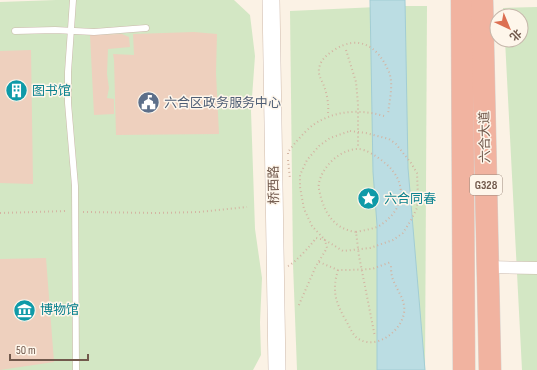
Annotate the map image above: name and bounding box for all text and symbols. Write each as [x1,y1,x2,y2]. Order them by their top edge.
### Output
north arrow [489,8,529,48]
text: 北 [507,26,524,43]
building icon: 图书馆 [3,78,29,104]
place label: 图书馆 [32,83,71,99]
public building icon: 六合区政务服务中心 [136,90,162,116]
place label: 六合区政务服务中心 [164,95,281,111]
street label: 六合大道 [477,111,493,163]
street label: 桥西路 [266,165,282,205]
road number: G328 [470,175,502,195]
place icon: 六合同春 [355,186,381,212]
place label: 六合同春 [384,191,436,207]
museum icon: 博物馆 [12,297,38,323]
place label: 博物馆 [40,302,79,318]
scale bar [10,336,88,362]
text: 50 m [16,343,36,358]

